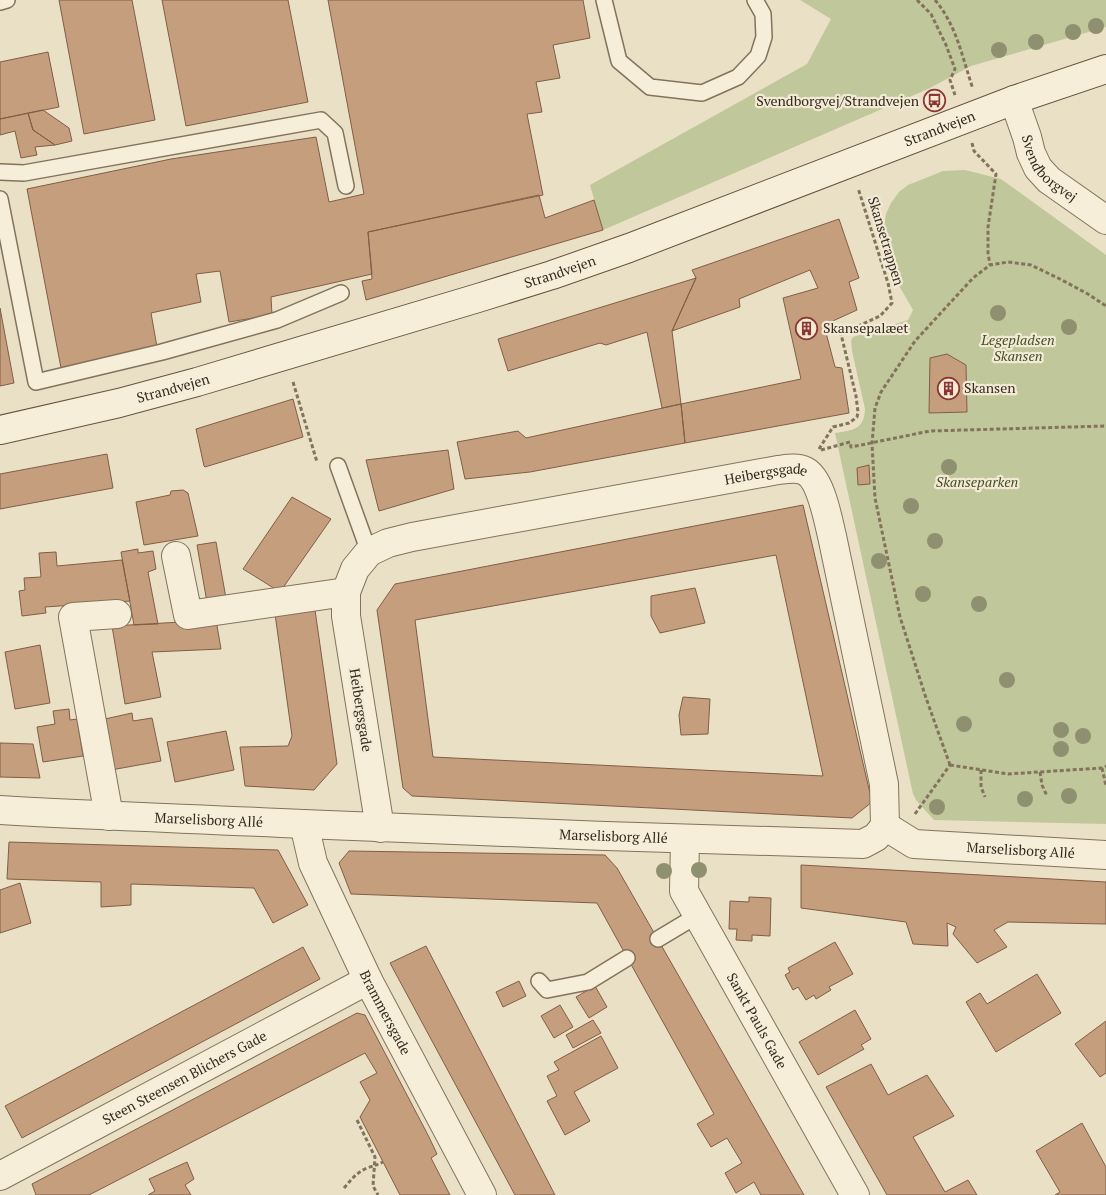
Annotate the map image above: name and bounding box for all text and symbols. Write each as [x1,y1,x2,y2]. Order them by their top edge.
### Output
bus stop icon: Svendborgvej/Strandvejen [923,89,947,113]
place label: Svendborgvej/Strandvejen [756,91,920,110]
street label: Strandvejen [901,106,978,150]
street label: Svendborgvej [1018,133,1081,206]
street label: Skansetrappen [864,194,909,288]
street label: Strandvejen [521,250,599,292]
building icon: Skansepalæet [795,316,819,340]
place label: Skansepalæet [823,318,909,337]
park label: Legepladsen Skansen [980,330,1055,365]
street label: Strandvejen [134,369,212,407]
building icon: Skansen [936,376,960,400]
place label: Skansen [964,378,1016,397]
street label: Heibergsgade [723,458,811,489]
park label: Skanseparken [936,472,1018,491]
street label: Heibergsgade [346,667,377,753]
street label: Marselisborg Allé [154,808,263,831]
street label: Marselisborg Allé [559,824,668,847]
street label: Marselisborg Allé [966,837,1075,862]
street label: Brammersgade [356,967,416,1058]
street label: Sankt Pauls Gade [723,969,792,1072]
street label: Steen Steensen Blichers Gade [99,1026,270,1129]

